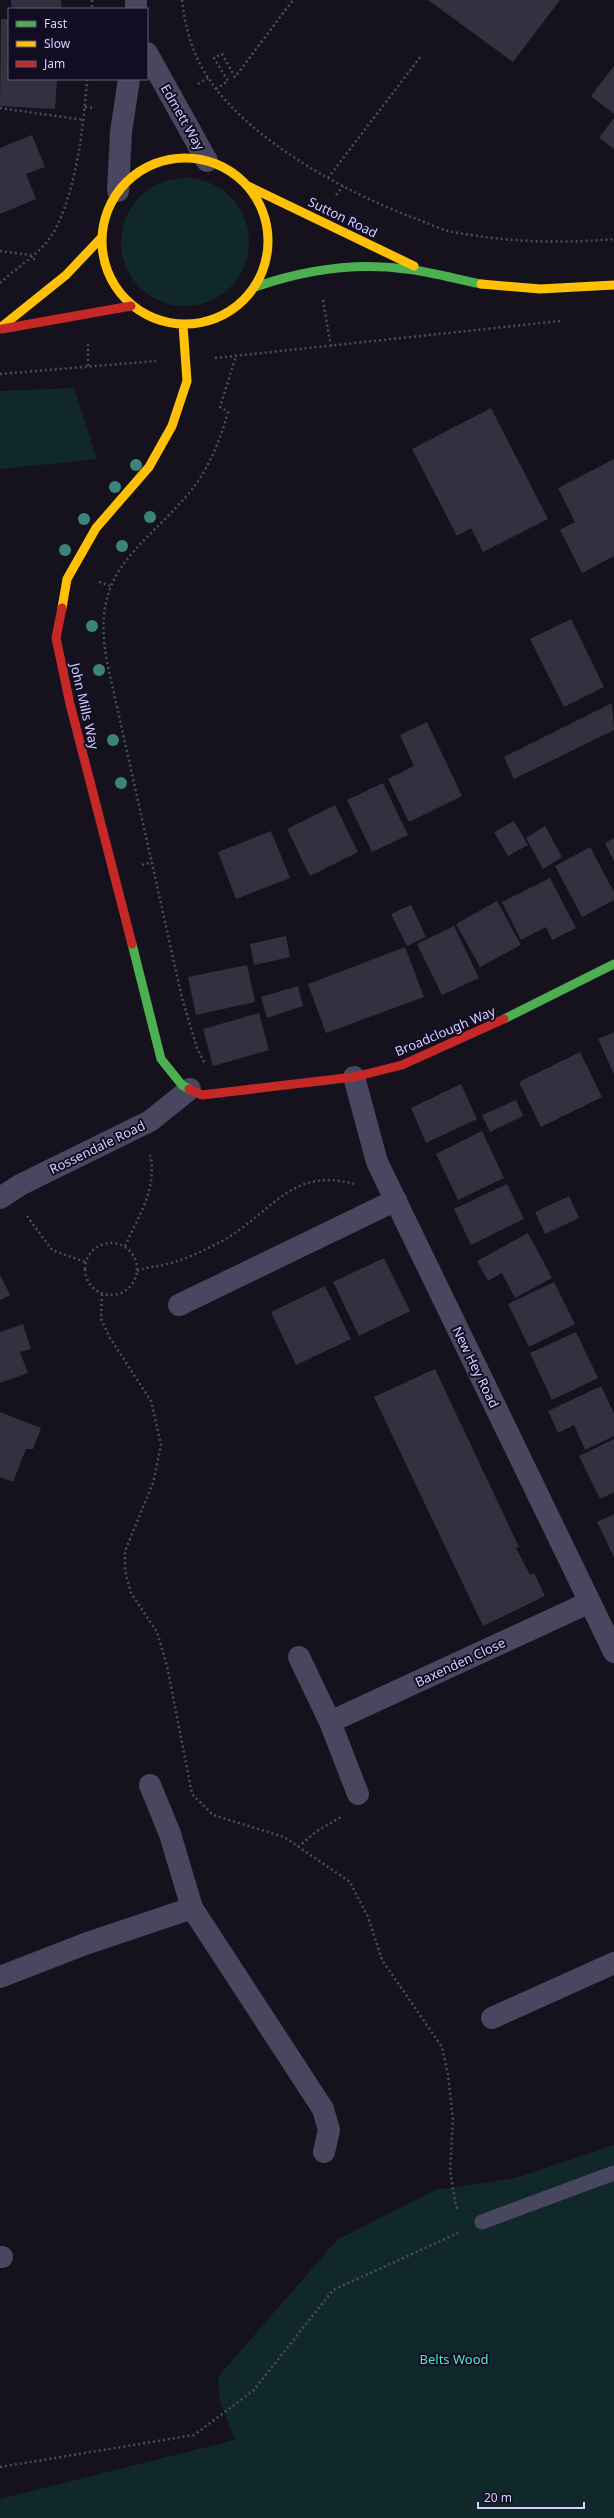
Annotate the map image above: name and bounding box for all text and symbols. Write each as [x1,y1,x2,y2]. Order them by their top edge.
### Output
legend [8,8,148,80]
text: Fast [44,15,68,32]
text: Slow [44,35,71,52]
text: Jam [43,55,65,72]
street label: Edmett Way [157,81,209,154]
street label: Sutton Road [305,192,381,242]
street label: John Mills Way [66,659,104,751]
street label: Broadclough Way [392,1002,498,1060]
street label: Rossendale Road [46,1116,148,1178]
street label: New Hey Road [449,1323,503,1411]
street label: Baxenden Close [412,1633,508,1691]
park label: Belts Wood [420,2350,489,2368]
scale bar [478,2484,584,2510]
text: 20 m [484,2489,512,2506]

